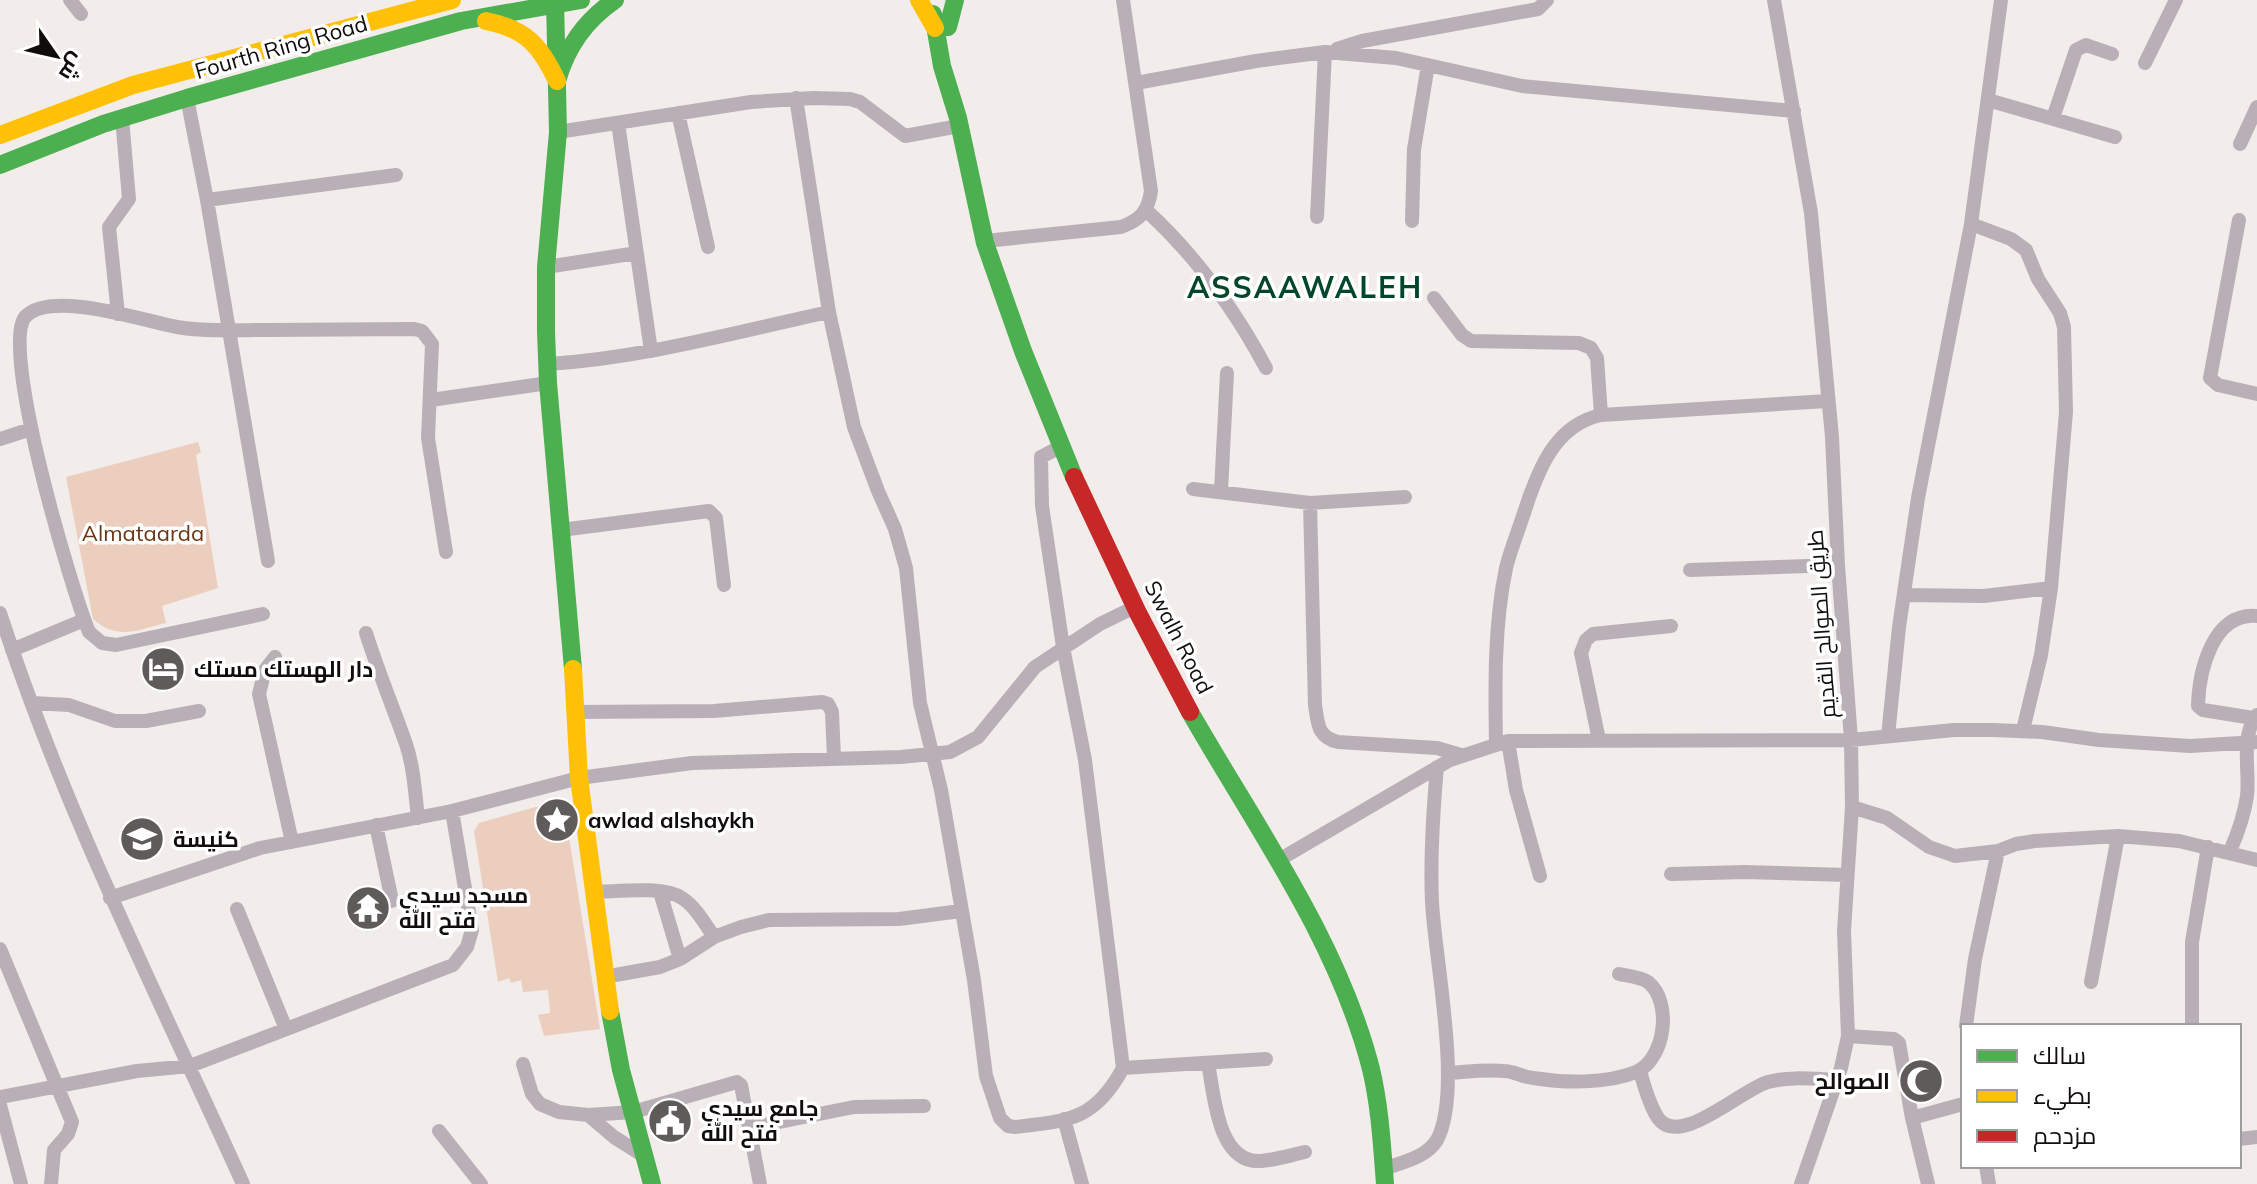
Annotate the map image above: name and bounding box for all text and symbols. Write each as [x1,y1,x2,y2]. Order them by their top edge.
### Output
street label: Fourth Ring Road [191,9,371,85]
north arrow [16,16,96,96]
text: ش [53,48,92,87]
district label: ASSAAWALEH [1187,268,1423,306]
park label: Almataarda [82,519,204,547]
street label: طريق الصوالح القديم [1800,529,1844,719]
street label: Swalh Road [1138,576,1220,698]
hotel icon: دار الهستك مستك [139,645,187,693]
place label: دار الهستك مستك [194,655,373,683]
place icon: awlad alshaykh [533,796,581,844]
place label: awlad alshaykh [588,806,755,834]
school or university icon: كنيسة [118,815,166,863]
place label: كنيسة [173,825,239,853]
place label: مسجد سيدي فتح الله [399,881,528,935]
temple icon: مسجد سيدي فتح الله [344,884,392,932]
legend [1961,1024,2241,1168]
text: سالك [2033,1040,2086,1070]
mosque icon: الصوالح [1897,1057,1945,1105]
place label: الصوالح [1815,1067,1890,1096]
text: بطيء [2033,1080,2092,1115]
place label: جامع سيدي فتح الله [701,1094,818,1148]
public building icon: جامع سيدي فتح الله [646,1097,694,1145]
text: مزدحم [2033,1120,2096,1152]

